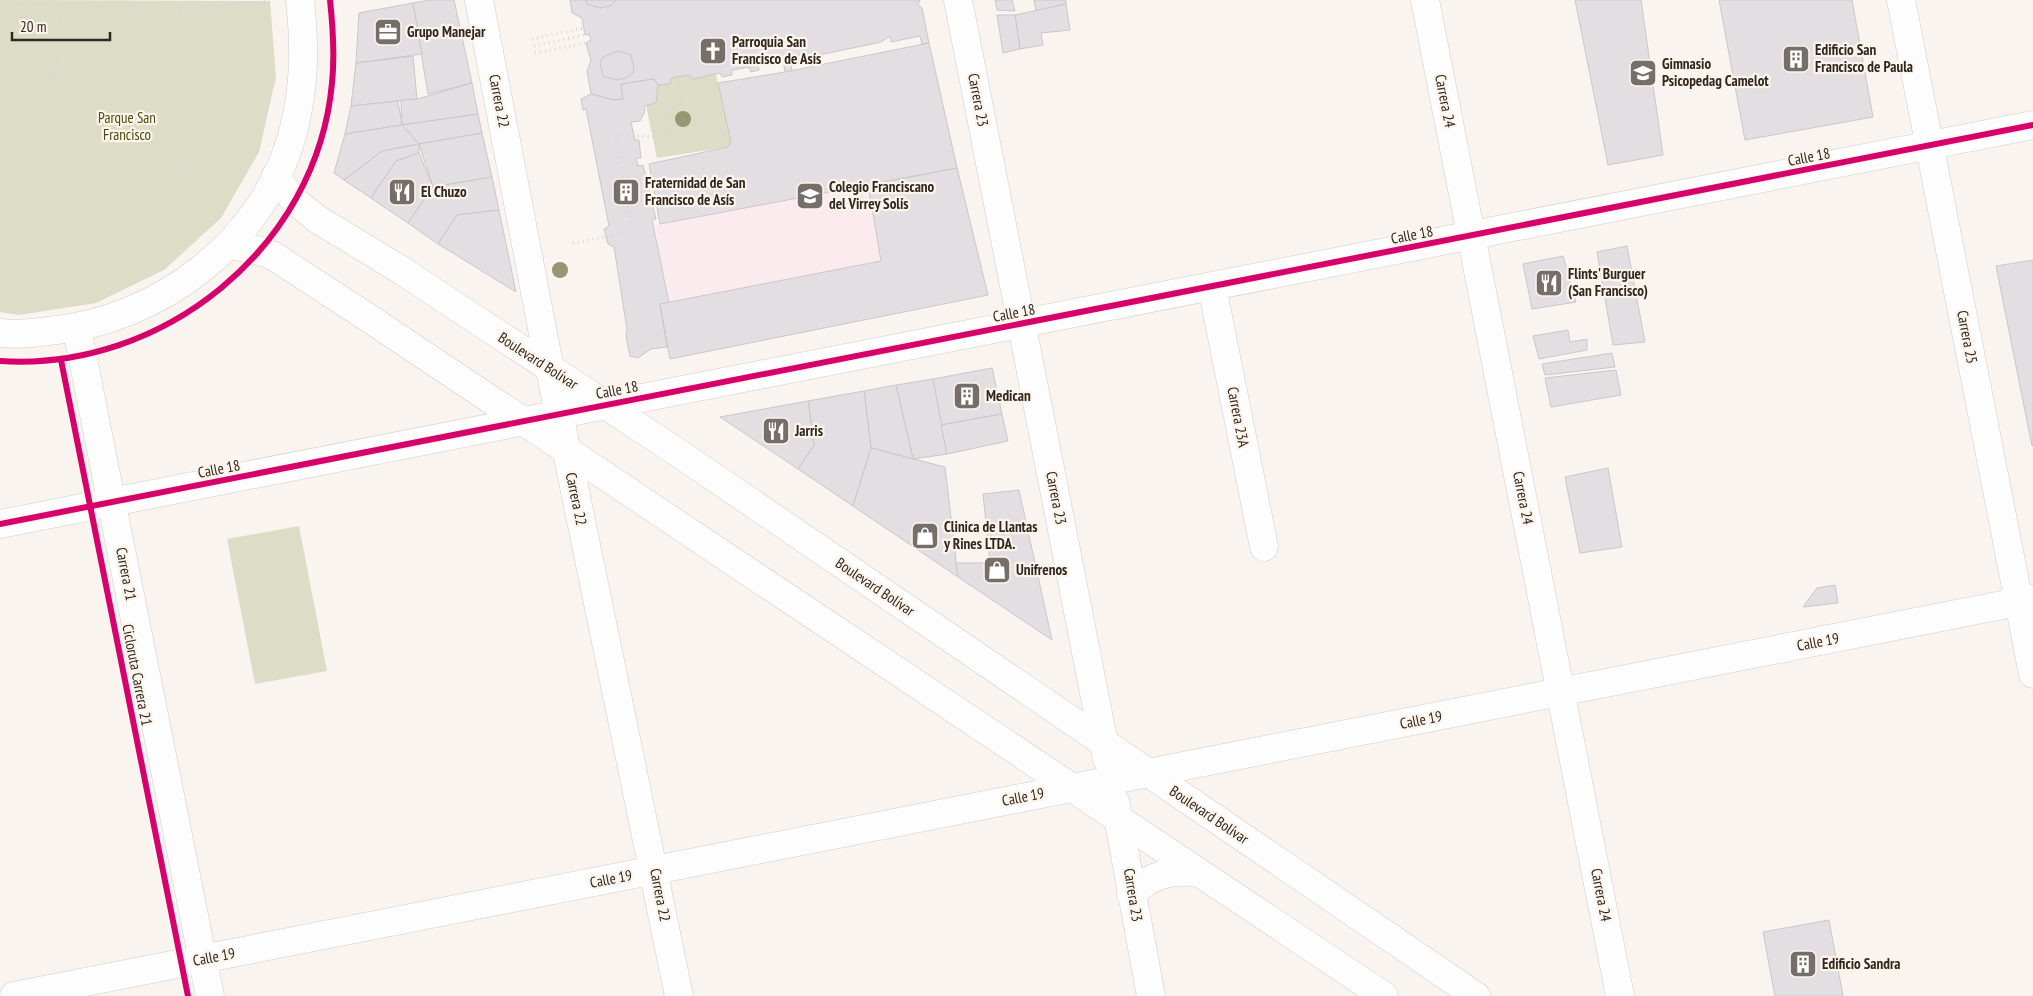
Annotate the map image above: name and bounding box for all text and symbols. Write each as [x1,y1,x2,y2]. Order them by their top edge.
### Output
scale bar [12,10,110,42]
text: 20 m [20,17,46,36]
office icon: Grupo Manejar [373,17,403,47]
place label: Grupo Manejar [407,22,486,41]
place label: Parroquia San Francisco de Asís [732,32,821,68]
church icon: Parroquia San Francisco de Asís [698,36,728,66]
place label: Edificio San Francisco de Paula [1815,40,1913,76]
building icon: Edificio San Francisco de Paula [1781,44,1811,74]
place label: Gimnasio Psicopedag Camelot [1662,54,1769,90]
school or university icon: Gimnasio Psicopedag Camelot [1628,58,1658,88]
street label: Carrera 23 [964,72,993,128]
street label: Carrera 22 [485,73,514,129]
street label: Carrera 24 [1431,73,1460,129]
park label: Parque San Francisco [98,108,156,144]
street label: Calle 18 [1786,143,1832,170]
place label: Fraternidad de San Francisco de Asís [645,173,746,209]
restaurant icon: El Chuzo [387,177,417,207]
building icon: Fraternidad de San Francisco de Asís [611,177,641,207]
place label: Colegio Franciscano del Virrey Solís [829,177,935,213]
school or university icon: Colegio Franciscano del Virrey Solís [795,181,825,211]
place label: El Chuzo [421,182,467,201]
street label: Calle 18 [1389,221,1435,248]
place label: Flints' Burguer (San Francisco) [1568,264,1648,300]
restaurant icon: Flints' Burguer (San Francisco) [1534,268,1564,298]
street label: Calle 18 [991,299,1037,326]
street label: Carrera 25 [1953,309,1982,365]
street label: Boulevard Bolívar [495,328,582,394]
street label: Calle 18 [594,376,640,403]
building icon: Medican [952,381,982,411]
street label: Carrera 23A [1223,385,1254,450]
place label: Medican [986,386,1031,405]
restaurant icon: Jarris [761,416,791,446]
place label: Jarris [794,421,823,440]
street label: Calle 18 [196,455,242,482]
street label: Carrera 23 [1042,470,1071,526]
street label: Carrera 24 [1509,470,1538,526]
street label: Carrera 22 [562,471,591,527]
place label: Clinica de Llantas y Rines LTDA. [943,517,1037,553]
shop icon: Clinica de Llantas y Rines LTDA. [910,521,940,551]
street label: Carrera 21 [112,546,141,602]
street label: Boulevard Bolívar [832,553,919,620]
shop icon: Unifrenos [982,555,1012,585]
place label: Unifrenos [1016,560,1067,579]
street label: Cicloruta Carrera 21 [118,622,157,727]
street label: Calle 19 [1795,628,1841,655]
street label: Calle 19 [1398,706,1444,733]
street label: Boulevard Bolívar [1166,781,1253,848]
street label: Calle 19 [1000,783,1046,810]
street label: Calle 19 [588,865,634,892]
street label: Carrera 22 [646,867,675,923]
street label: Carrera 23 [1120,867,1147,923]
street label: Carrera 24 [1587,867,1616,923]
street label: Calle 19 [191,943,237,970]
building icon: Edificio Sandra [1788,949,1818,979]
place label: Edificio Sandra [1822,954,1901,973]

